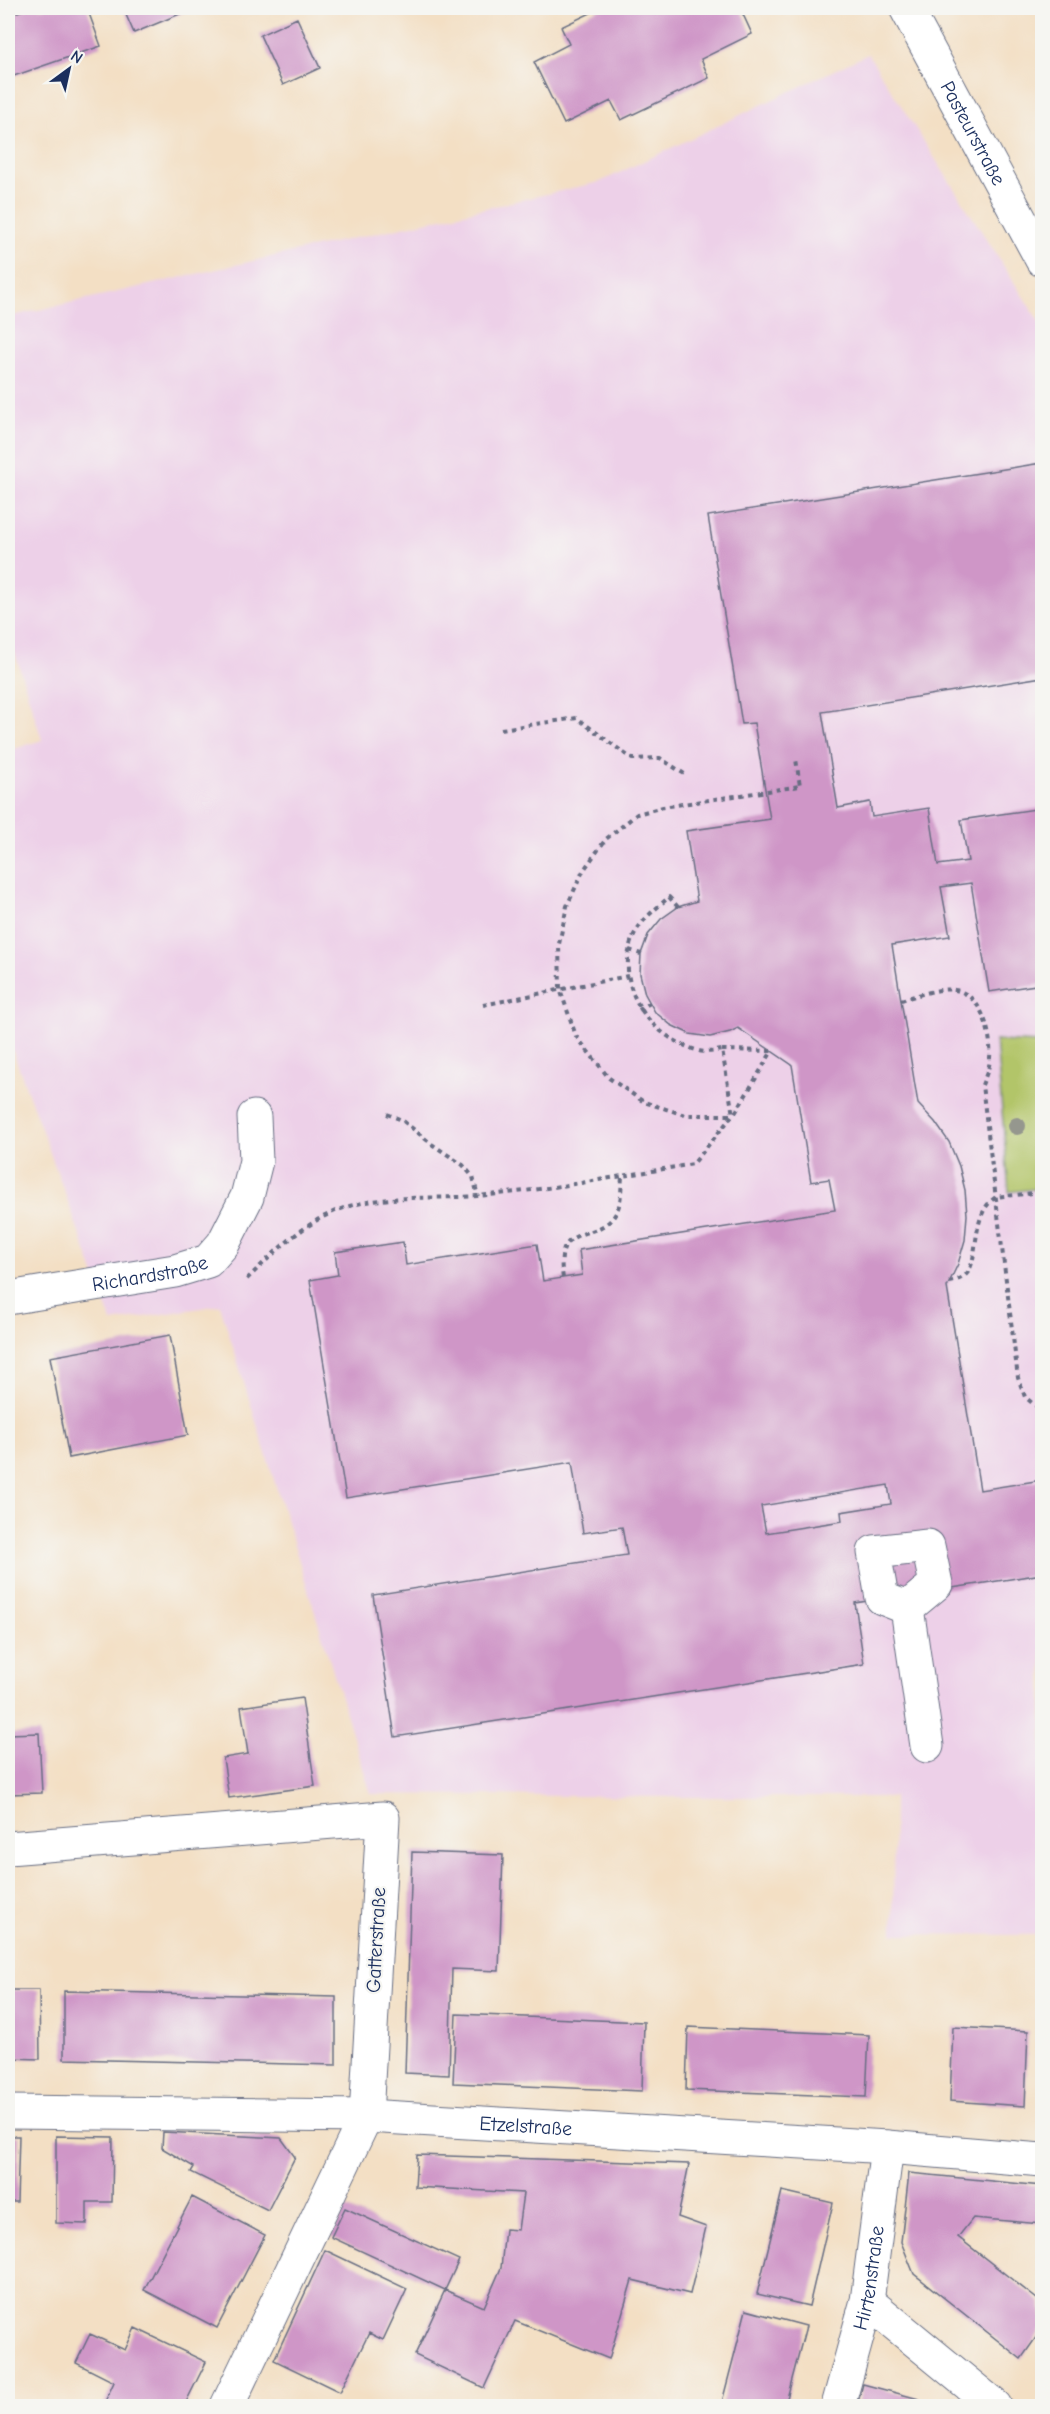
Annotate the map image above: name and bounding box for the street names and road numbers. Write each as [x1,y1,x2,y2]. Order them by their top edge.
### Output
street label: Pasteurstraße [936,77,1011,189]
street label: Richardstraße [90,1250,211,1296]
street label: Gatterstraße [362,1887,390,1993]
street label: Etzelstraße [479,2111,573,2140]
street label: Hirtenstraße [848,2224,888,2333]

